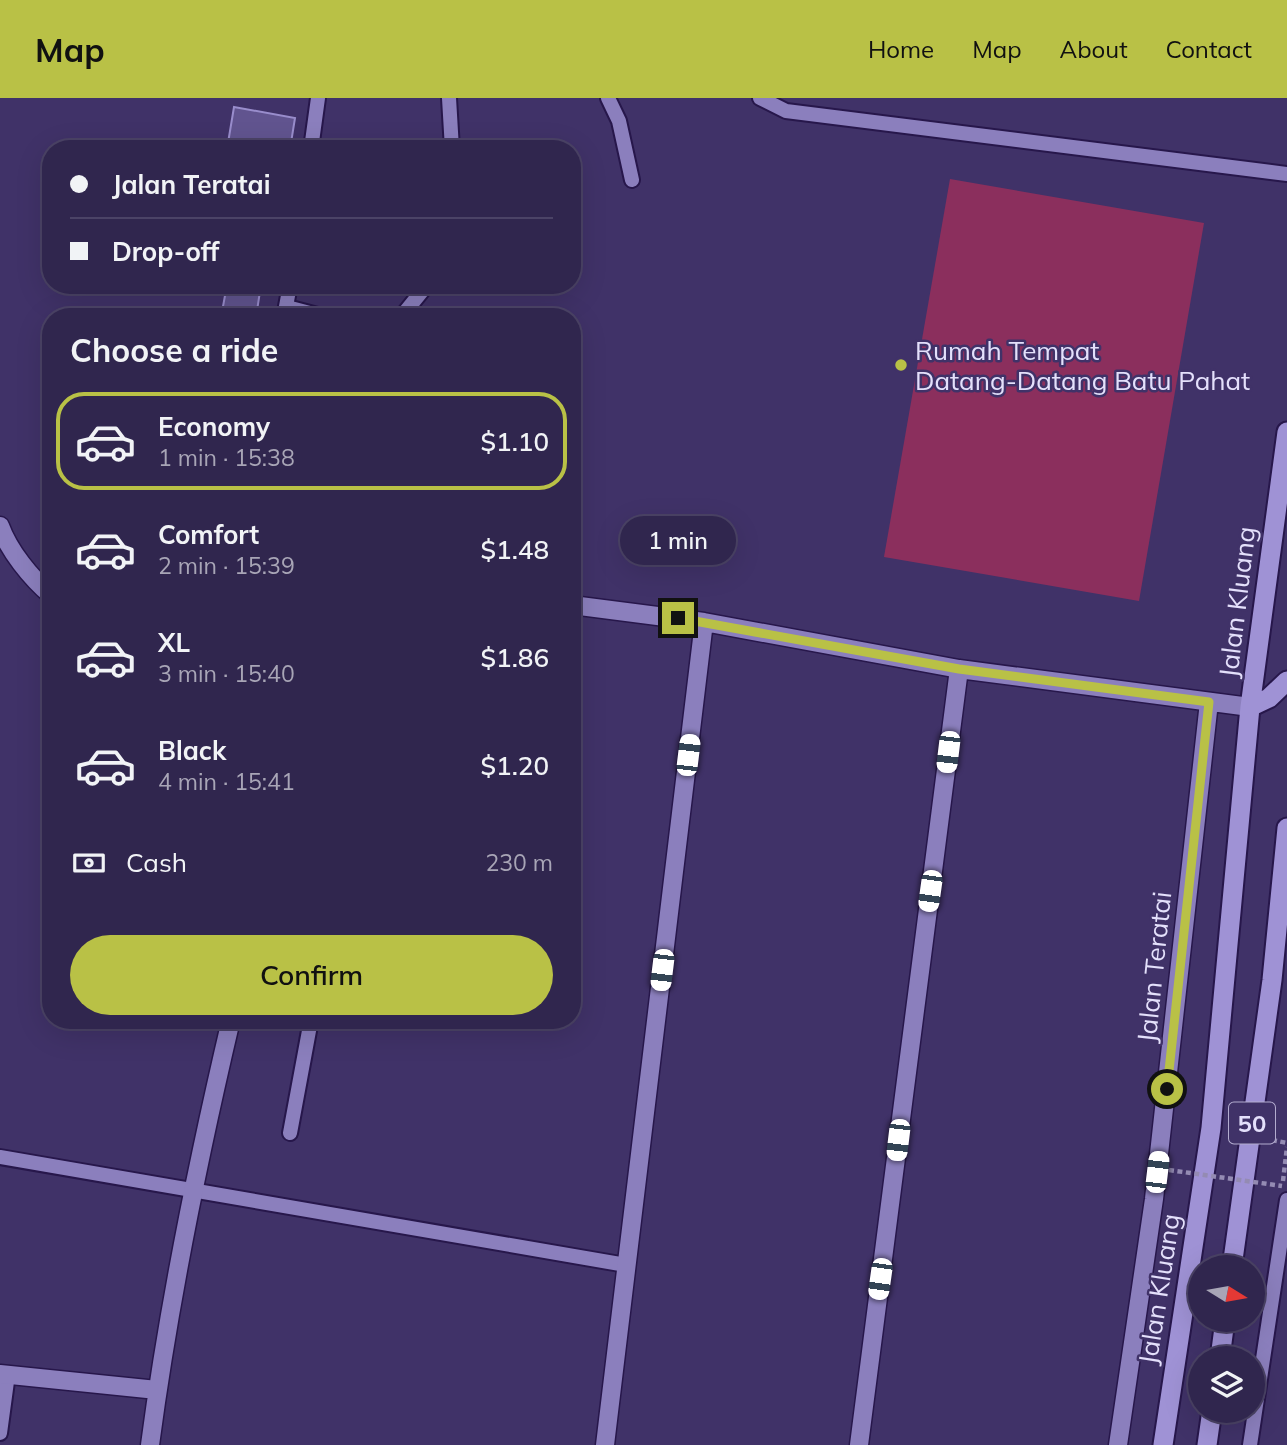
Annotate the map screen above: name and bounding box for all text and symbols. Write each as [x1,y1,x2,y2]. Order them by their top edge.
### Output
text: Map [35,29,105,70]
text: Home [868,34,934,64]
text: Map [972,34,1022,64]
text: About [1060,34,1128,64]
text: Contact [1166,34,1252,64]
text: Jalan Teratai [112,168,271,201]
text: Drop-off [112,235,219,268]
text: Choose a ride [70,330,278,370]
place label: Rumah Tempat Datang-Datang Batu Pahat [915,334,1250,397]
marker: Rumah Tempat Datang-Datang Batu Pahat [893,357,909,373]
icon: car [74,410,137,473]
text: Economy [158,410,270,443]
text: $1.10 [480,425,549,458]
text: 1 min · 15:38 [158,443,295,472]
callout: 1 min [620,517,736,566]
icon: car [74,518,137,581]
text: Comfort [158,518,259,551]
street label: Jalan Kluang [1211,524,1263,680]
text: 1 min [648,526,708,555]
text: $1.48 [480,533,549,566]
text: 2 min · 15:39 [158,551,295,580]
route end [662,602,694,634]
icon: car [74,626,137,689]
text: XL [158,626,190,659]
text: $1.86 [480,641,549,674]
text: 3 min · 15:40 [158,659,295,688]
car [936,730,961,774]
car [676,733,701,777]
icon: car [74,734,137,797]
text: Black [158,734,226,767]
text: $1.20 [480,749,549,782]
text: 4 min · 15:41 [158,767,295,796]
icon: cash [70,844,108,882]
text: Cash [126,846,187,879]
text: 230 m [485,848,553,877]
car [917,869,944,913]
street label: Jalan Teratai [1130,890,1178,1044]
button: Confirm [70,935,553,1015]
car [650,948,675,992]
route start [1151,1073,1183,1105]
road number: 50 [1229,1102,1275,1143]
car [886,1118,911,1162]
car [1145,1150,1170,1194]
street label: Jalan Kluang [1131,1211,1187,1367]
north arrow [1188,1255,1265,1332]
map controls [1188,1255,1265,1423]
car [867,1257,894,1301]
button: layers [1188,1346,1265,1423]

